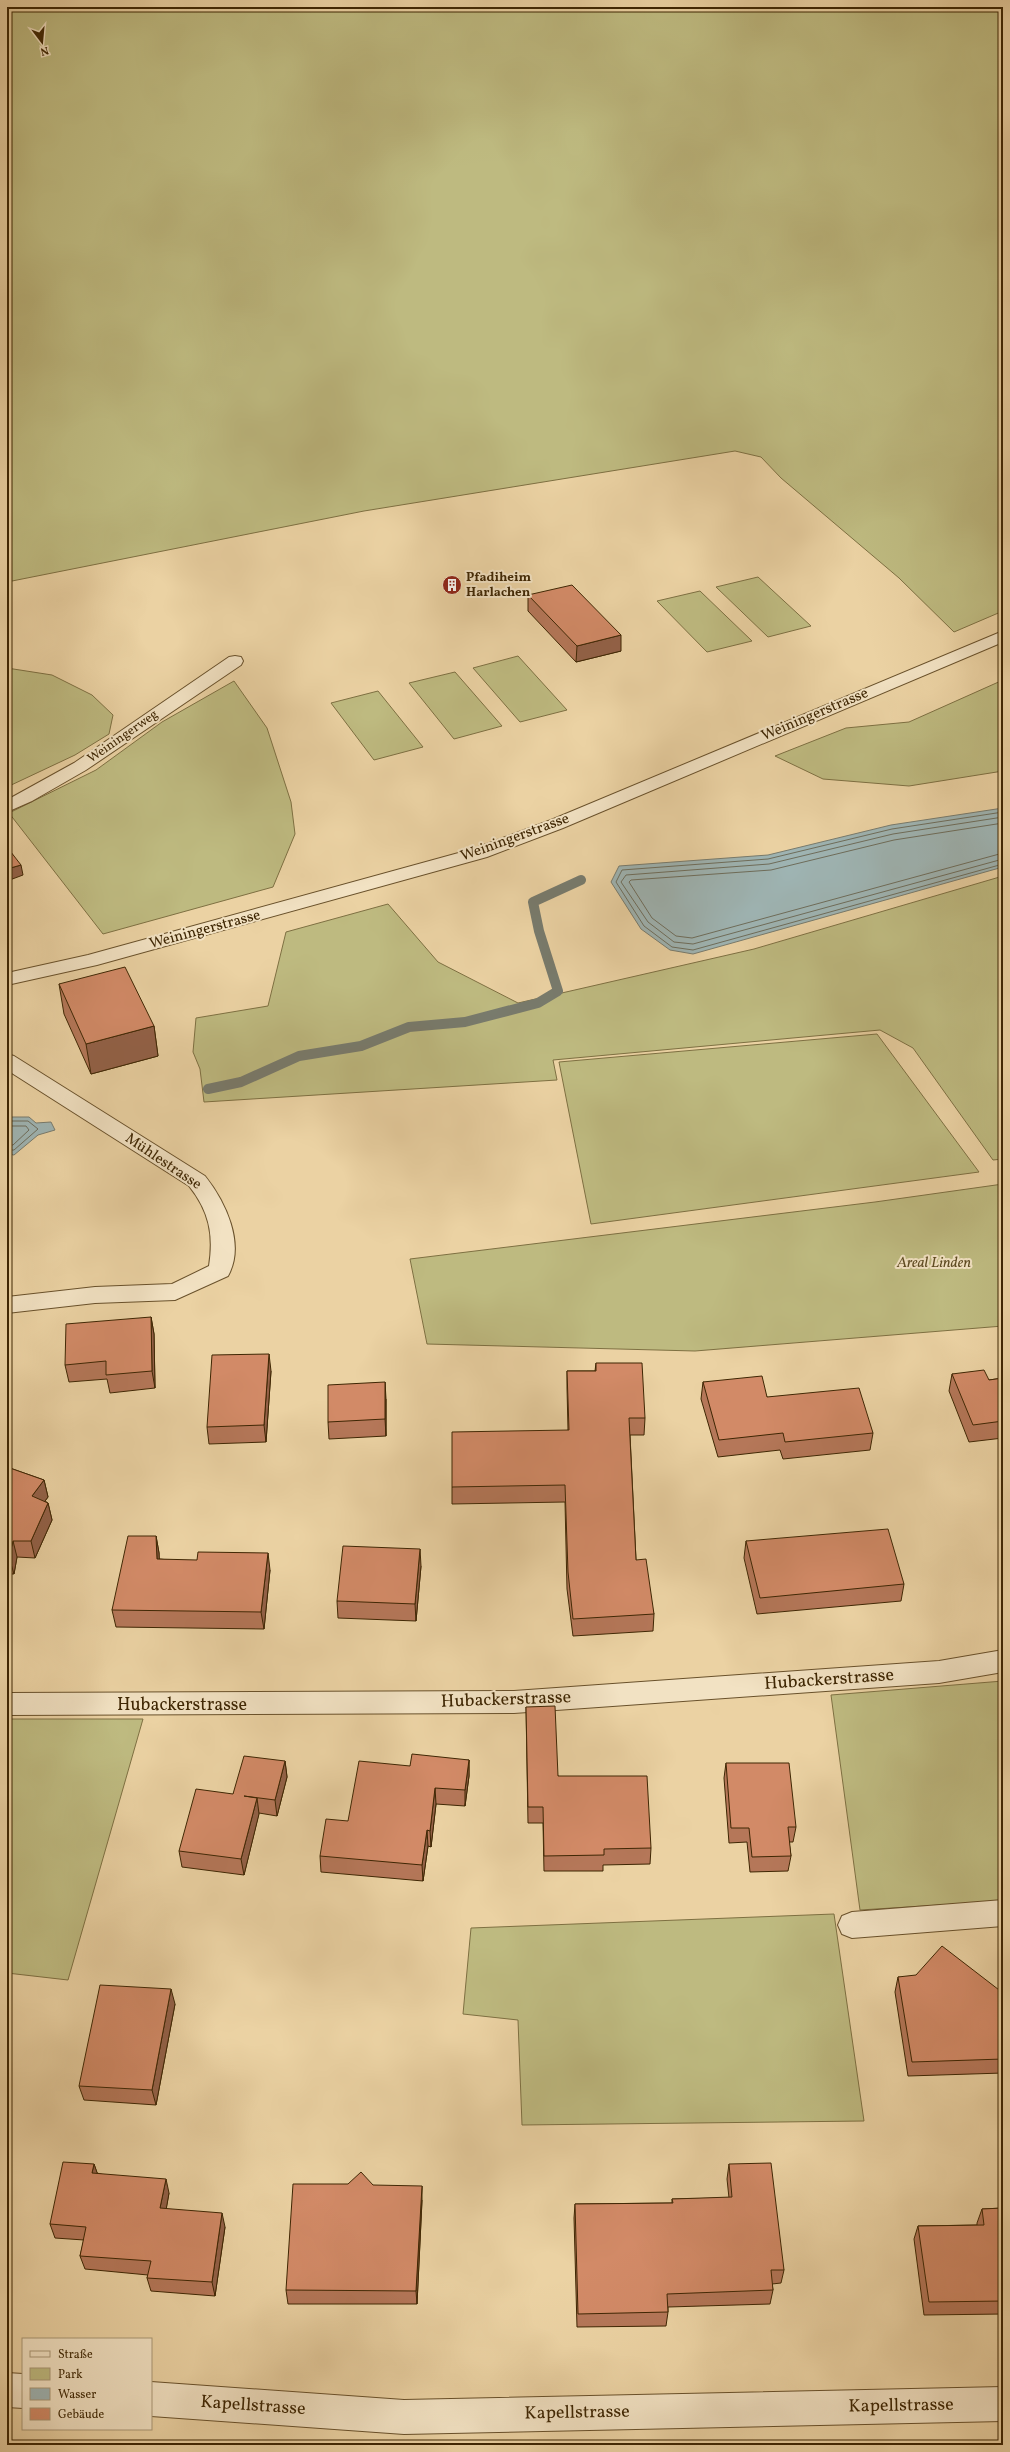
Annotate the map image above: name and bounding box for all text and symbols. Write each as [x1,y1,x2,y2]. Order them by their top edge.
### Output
north arrow [22,22,62,62]
text: N [38,42,50,58]
place label: Pfadiheim Harlachen [466,569,532,602]
building icon: Pfadiheim Harlachen [441,574,463,596]
street label: Weiningerstrasse [758,683,872,747]
street label: Weiningerweg [84,706,162,768]
street label: Weiningerstrasse [458,809,572,867]
street label: Weiningerstrasse [147,905,263,955]
street label: Mühlestrasse [121,1129,205,1195]
park label: Areal Linden [896,1253,971,1274]
street label: Hubackerstrasse [763,1663,895,1697]
street label: Hubackerstrasse [441,1685,571,1715]
street label: Hubackerstrasse [117,1693,247,1718]
legend [22,2338,152,2430]
text: Straße [58,2347,93,2363]
text: Park [58,2367,83,2383]
text: Wasser [58,2387,96,2403]
street label: Kapellstrasse [200,2390,306,2422]
street label: Kapellstrasse [848,2393,954,2419]
street label: Kapellstrasse [524,2400,630,2426]
text: Gebäude [58,2407,105,2423]

